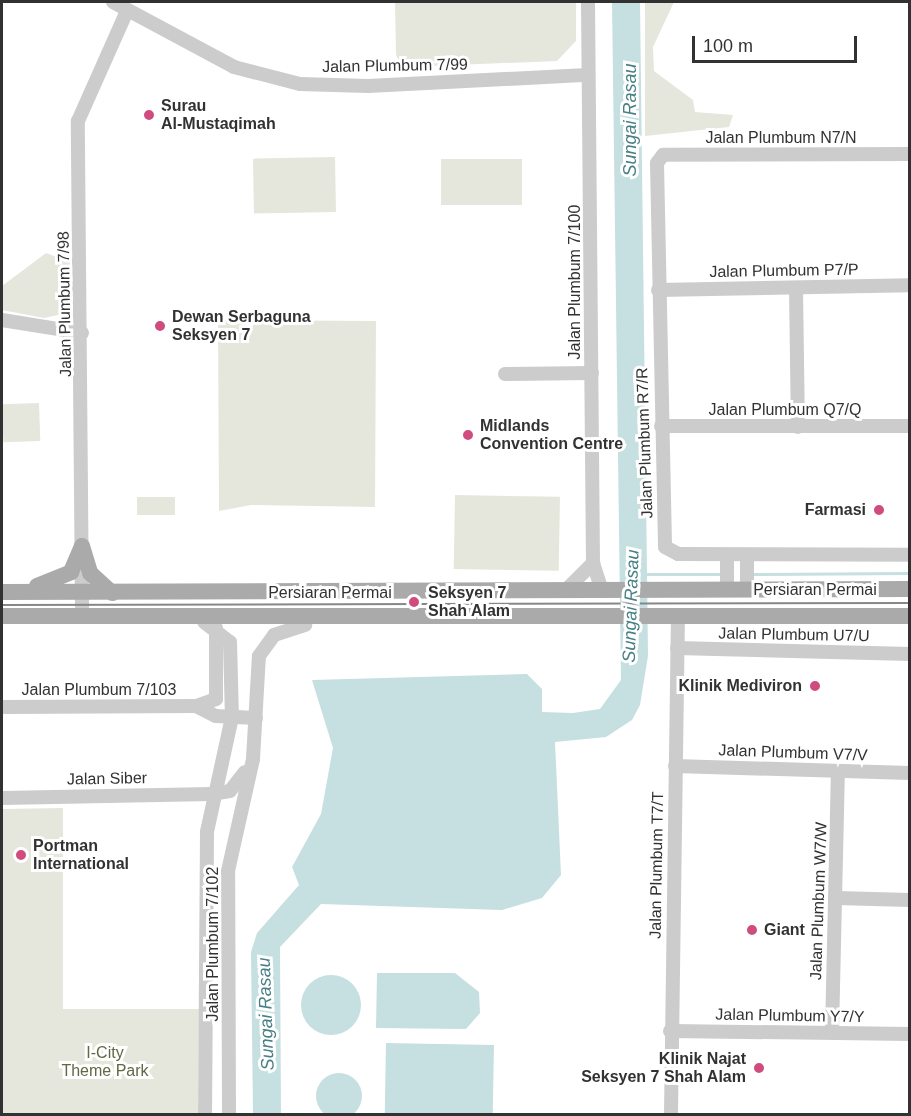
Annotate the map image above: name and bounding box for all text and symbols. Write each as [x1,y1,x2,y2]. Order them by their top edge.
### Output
scale bar [695,24,860,62]
text: 100 m [703,36,753,56]
street label: Jalan Plumbum 7/99 [322,55,468,77]
water label: Sungai Rasau [619,63,641,177]
place label: Surau Al-Mustaqimah [161,96,276,134]
marker: Surau Al-Mustaqimah [142,108,156,122]
street label: Jalan Plumbum N7/N [705,128,857,148]
street label: Jalan Plumbum 7/100 [565,205,585,359]
street label: Jalan Plumbum 7/98 [54,231,76,377]
street label: Jalan Plumbum P7/P [709,260,859,282]
place label: Dewan Serbaguna Seksyen 7 [172,307,311,345]
marker: Dewan Serbaguna Seksyen 7 [153,319,167,333]
street label: Jalan Plumbum R7/R [633,367,657,519]
street label: Jalan Plumbum Q7/Q [709,400,861,420]
place label: Midlands Convention Centre [480,416,623,454]
marker: Midlands Convention Centre [461,428,475,442]
place label: Farmasi [805,500,866,520]
marker: Farmasi [870,501,888,519]
water label: Sungai Rasau [618,549,644,663]
street label: Persiaran Permai [753,580,877,600]
street label: Persiaran Permai [268,583,392,603]
place label: Seksyen 7 Shah Alam [428,583,511,621]
marker: Seksyen 7 Shah Alam [405,593,423,611]
street label: Jalan Plumbum U7/U [718,624,870,646]
place label: Klinik Mediviron [678,676,802,696]
marker: Klinik Mediviron [806,677,824,695]
street label: Jalan Plumbum 7/103 [22,680,176,700]
street label: Jalan Plumbum V7/V [718,741,868,765]
street label: Jalan Siber [67,769,147,789]
street label: Jalan Plumbum T7/T [646,791,668,939]
street label: Jalan Plumbum W7/W [807,822,831,980]
place label: Portman International [33,836,129,874]
marker: Portman International [14,848,28,862]
street label: Jalan Plumbum 7/102 [203,867,223,1021]
place label: Giant [764,920,805,940]
marker: Giant [745,923,759,937]
water label: Sungai Rasau [253,957,279,1071]
street label: Jalan Plumbum Y7/Y [715,1005,865,1027]
park label: I-City Theme Park [61,1043,149,1081]
place label: Klinik Najat Seksyen 7 Shah Alam [581,1049,746,1087]
marker: Klinik Najat Seksyen 7 Shah Alam [750,1059,768,1077]

